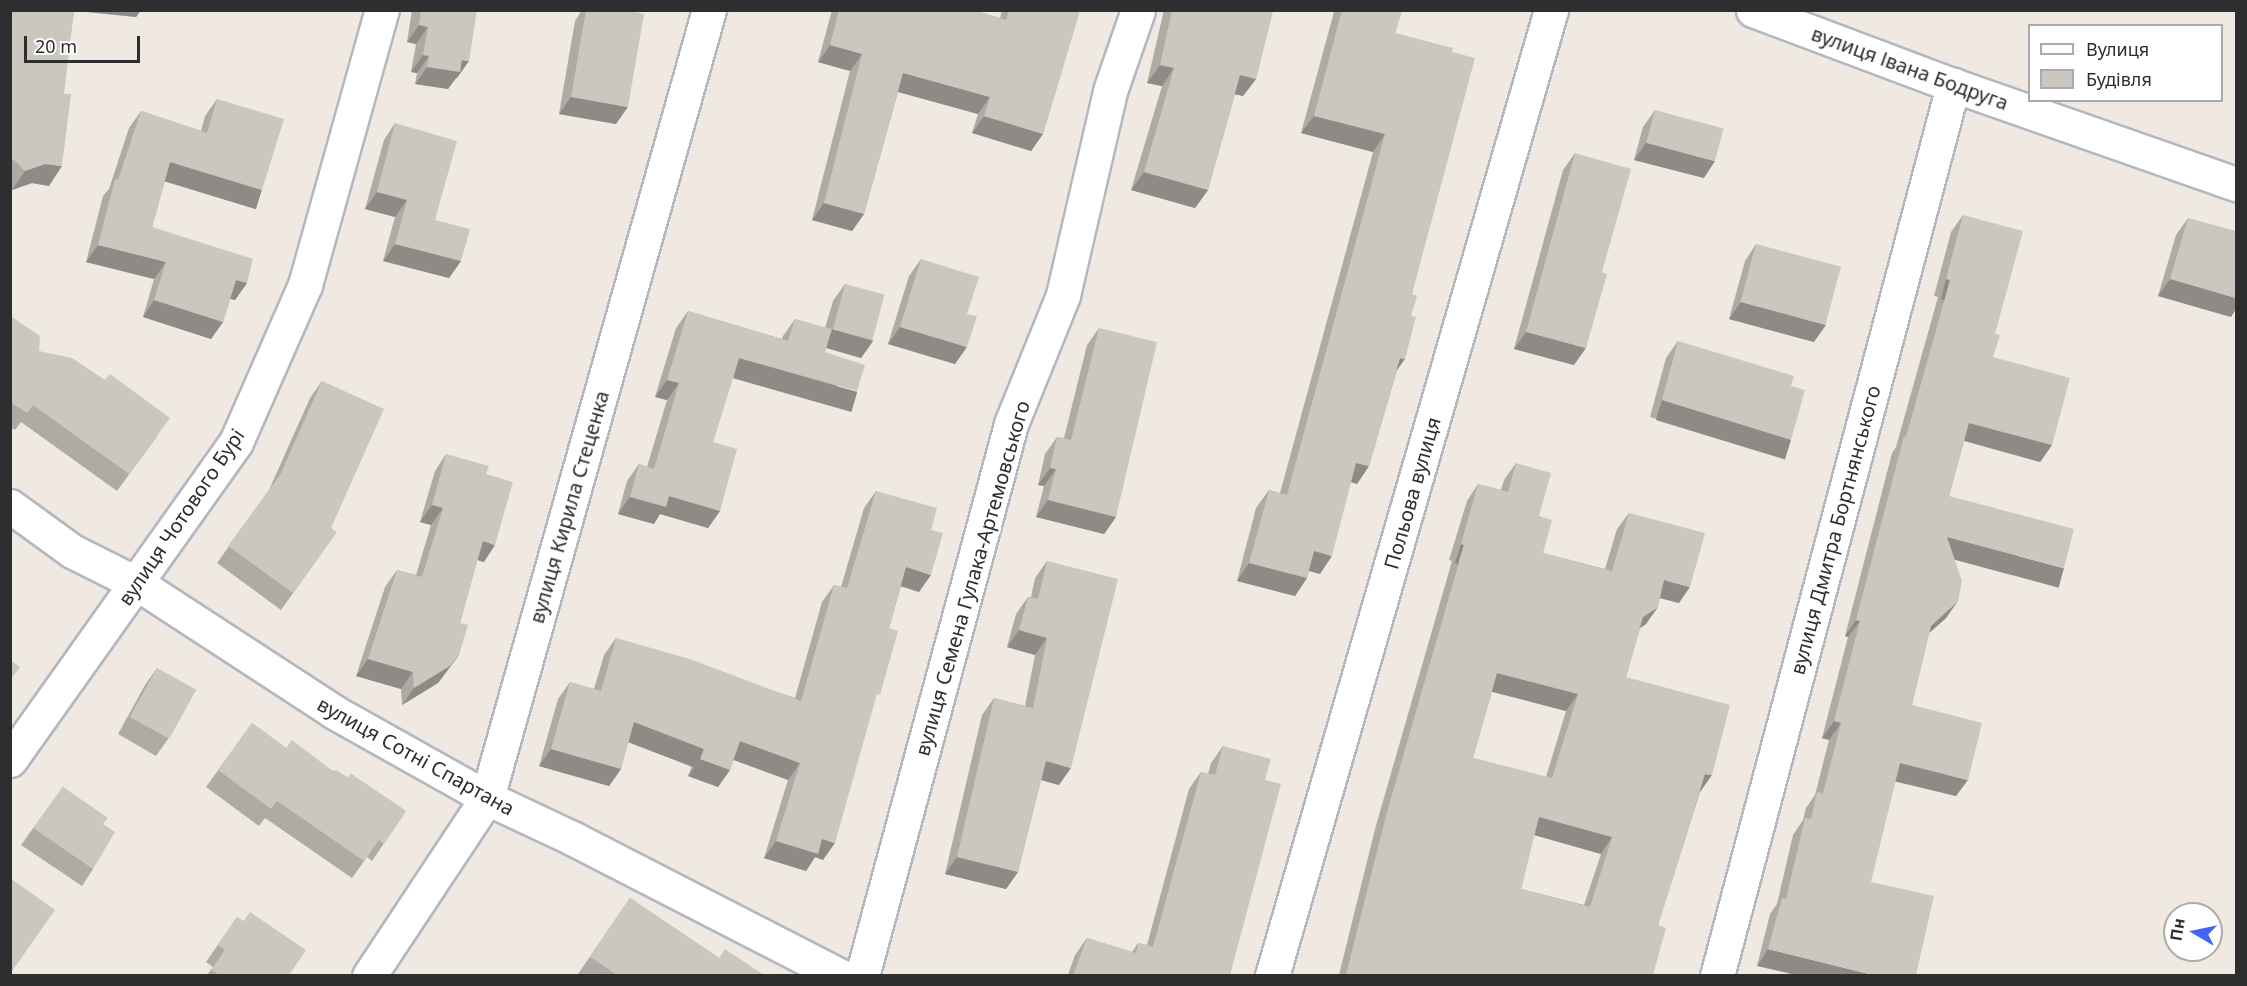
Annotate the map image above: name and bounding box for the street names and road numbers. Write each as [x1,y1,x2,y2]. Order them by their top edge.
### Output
street label: вулиця Івана Бодруга [1808,21,2012,115]
street label: вулиця Дмитра Бортнянського [1785,383,1885,677]
street label: вулиця Кирила Стеценка [524,388,614,626]
street label: вулиця Семена Гулака-Артемовського [910,398,1034,758]
street label: Польова вулиця [1379,414,1445,572]
street label: вулиця Чотового Бурі [113,424,249,610]
street label: вулиця Сотні Спартана [313,692,519,820]

